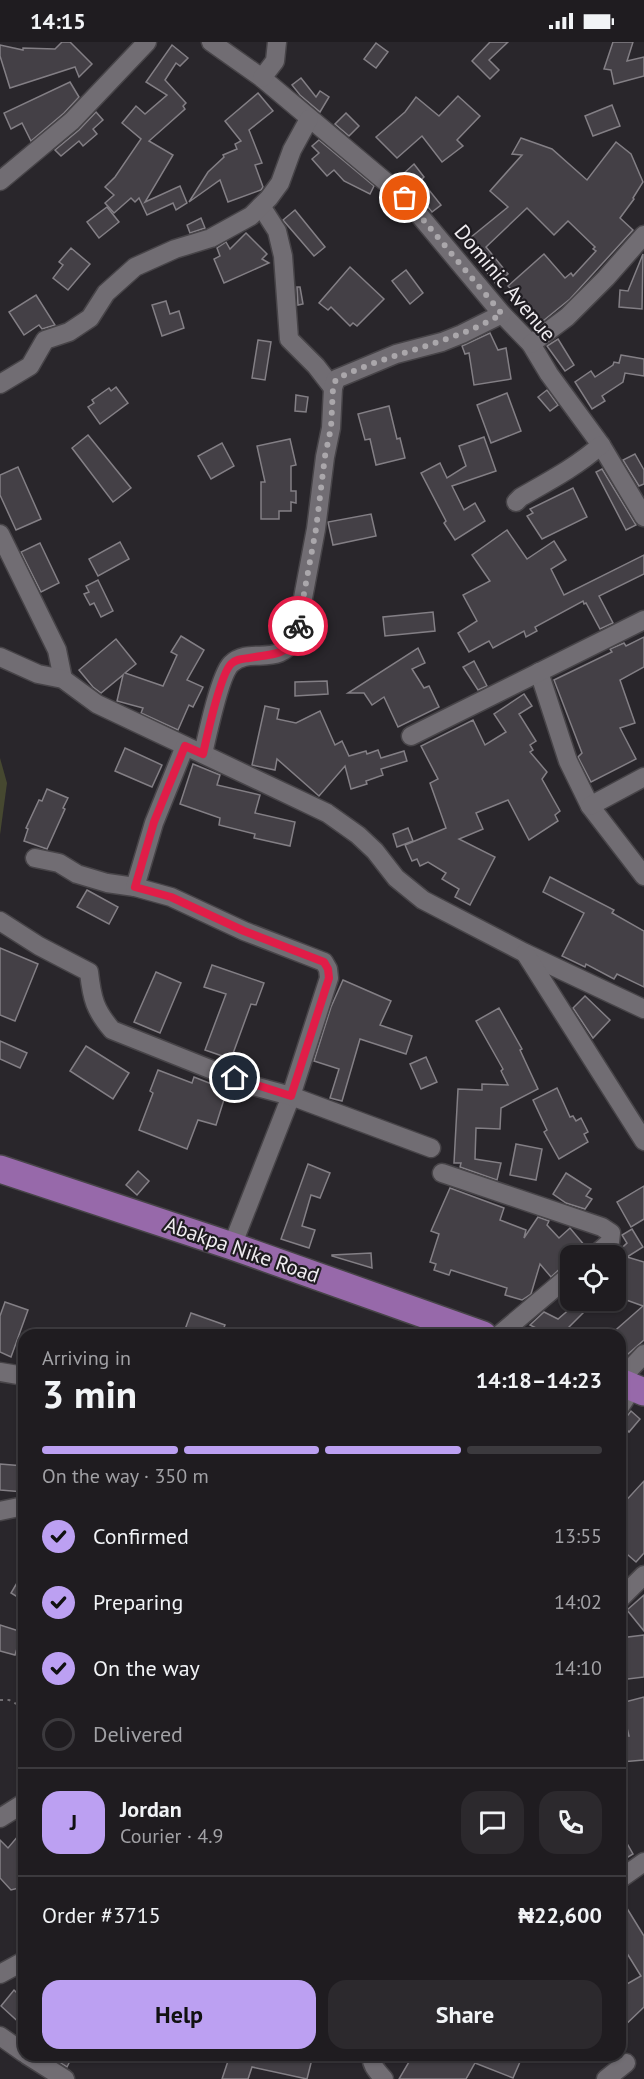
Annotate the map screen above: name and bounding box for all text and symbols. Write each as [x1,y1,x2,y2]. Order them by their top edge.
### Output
text: 14:15 [30,7,86,35]
pin [379,172,430,223]
icon: bag [388,181,421,214]
street label: Dominic Avenue [449,219,562,347]
courier [268,596,328,656]
icon: bike [282,610,315,643]
pin [209,1052,260,1103]
icon: home [218,1061,251,1094]
street label: Abakpa Nike Road [161,1210,323,1289]
map controls [560,1245,626,1311]
button: locate [560,1245,626,1311]
text: Arriving in [42,1345,131,1371]
text: 14:18–14:23 [476,1366,602,1394]
text: 3 min [42,1368,137,1419]
text: On the way · 350 m [42,1463,209,1489]
icon: check [42,1520,75,1553]
text: Confirmed [93,1522,189,1550]
text: 13:55 [554,1523,602,1549]
icon: check [42,1586,75,1619]
text: Preparing [93,1588,183,1616]
text: 14:02 [554,1589,602,1615]
icon: check [42,1652,75,1685]
text: On the way [93,1654,200,1682]
text: 14:10 [554,1655,602,1681]
text: Delivered [93,1720,183,1748]
button: chat [461,1791,524,1854]
button: phone [539,1791,602,1854]
text: Jordan [120,1795,182,1823]
text: J [70,1808,77,1836]
text: Courier · 4.9 [120,1823,223,1849]
text: Order #3715 [42,1901,161,1929]
text: ₦22,600 [518,1901,602,1929]
button: Help [42,1980,316,2049]
button: Share [328,1980,602,2049]

